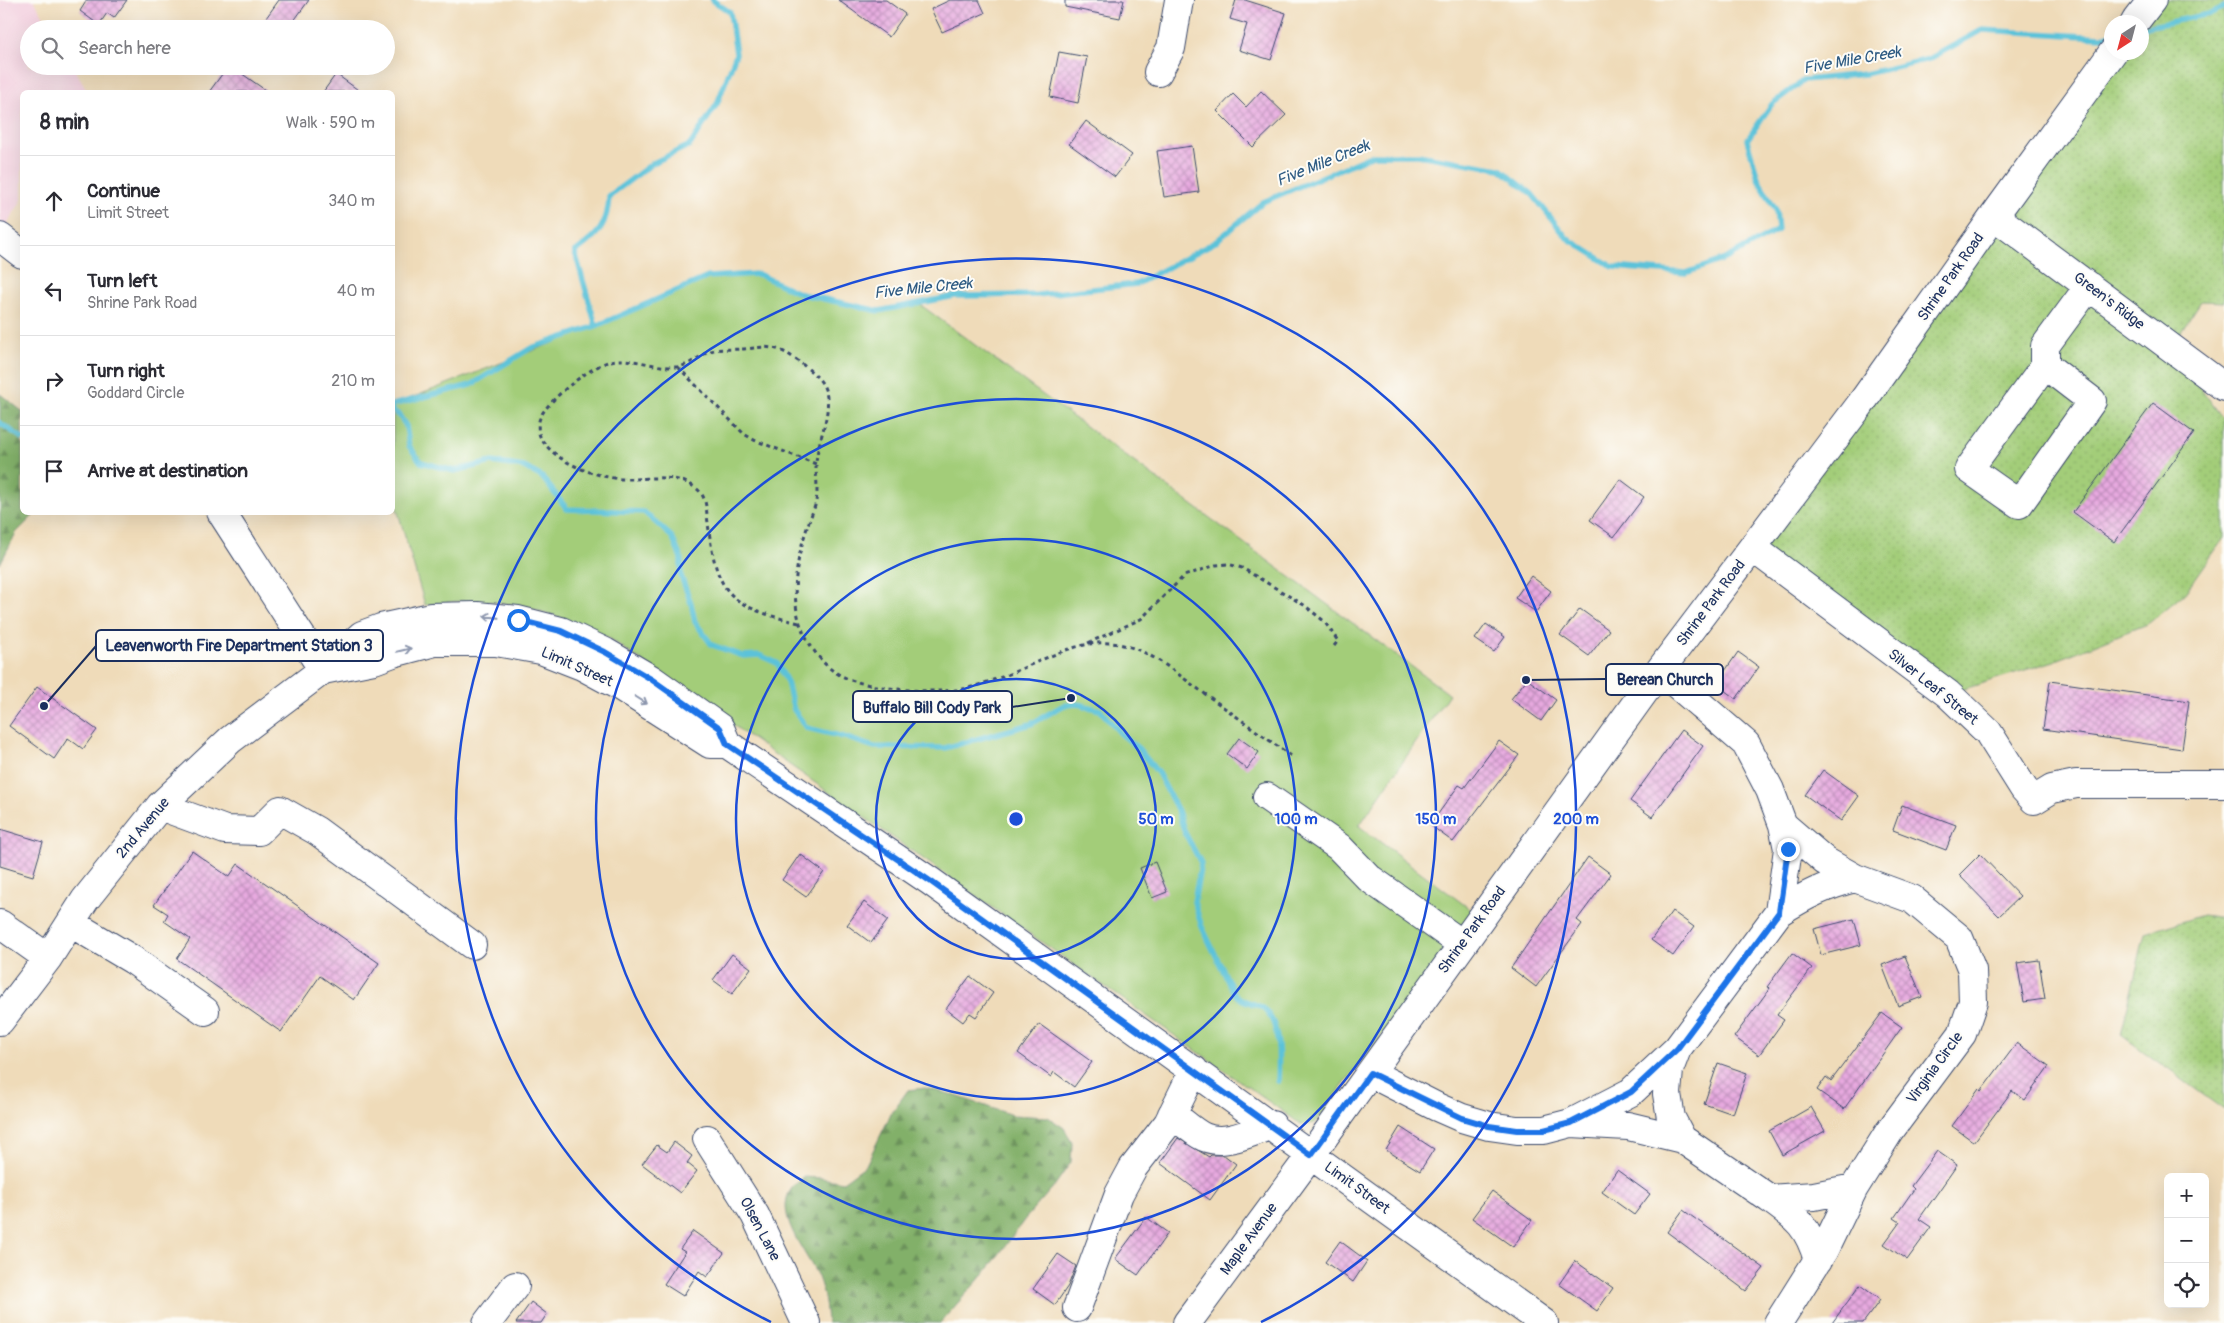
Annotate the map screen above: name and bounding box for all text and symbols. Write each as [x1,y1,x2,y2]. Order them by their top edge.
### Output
north arrow [2104,15,2149,60]
search box [20,20,395,75]
icon: search [38,34,66,62]
text: Search here [78,36,171,60]
water label: Five Mile Creek [1802,41,1904,78]
text: 8 min [40,109,89,136]
text: Walk · 590 m [286,113,375,133]
water label: Five Mile Creek [1273,135,1374,191]
text: Continue [87,179,160,203]
icon: ahead [40,187,68,215]
text: 340 m [328,191,375,211]
text: Limit Street [87,203,169,223]
street label: Shrine Park Road [1914,229,1988,325]
street label: Green's Ridge [2070,268,2149,334]
text: Turn left [87,269,157,293]
water label: Five Mile Creek [873,273,974,303]
icon: left [40,277,68,305]
text: 40 m [337,281,375,301]
text: Shrine Park Road [87,293,197,313]
text: Turn right [87,359,165,383]
icon: right [40,367,68,395]
text: 210 m [331,371,375,391]
text: Goddard Circle [87,383,184,403]
icon: arrive [40,457,68,485]
text: Arrive at destination [87,459,248,483]
street label: Shrine Park Road [1672,556,1750,650]
route start [507,609,530,632]
one-way arrow [483,612,499,622]
callout: Leavenworth Fire Department Station 3 [96,630,383,661]
text: Leavenworth Fire Department Station 3 [105,636,373,656]
street label: Limit Street [538,643,617,692]
one-way arrow [396,645,412,654]
street label: Silver Leaf Street [1884,645,1983,730]
callout: Berean Church [1606,664,1723,695]
text: Berean Church [1617,670,1714,690]
callout: Buffalo Bill Cody Park [853,691,1012,722]
one-way arrow [633,695,647,705]
text: Buffalo Bill Cody Park [863,698,1002,718]
street label: 2nd Avenue [112,793,174,862]
centre of rings [1007,810,1025,828]
text: 50 m [1139,810,1173,829]
text: 100 m [1275,810,1317,829]
text: 150 m [1416,810,1456,829]
text: 200 m [1553,810,1599,829]
route end [1777,838,1800,861]
street label: Shrine Park Road [1434,883,1510,977]
street label: Virginia Circle [1903,1028,1968,1108]
street label: Limit Street [1320,1158,1394,1219]
map controls [2164,1173,2209,1308]
button: + [2164,1173,2209,1218]
street label: Olsen Lane [735,1194,785,1265]
street label: Maple Avenue [1216,1198,1282,1279]
button: − [2164,1218,2209,1263]
button: locate [2164,1263,2209,1308]

